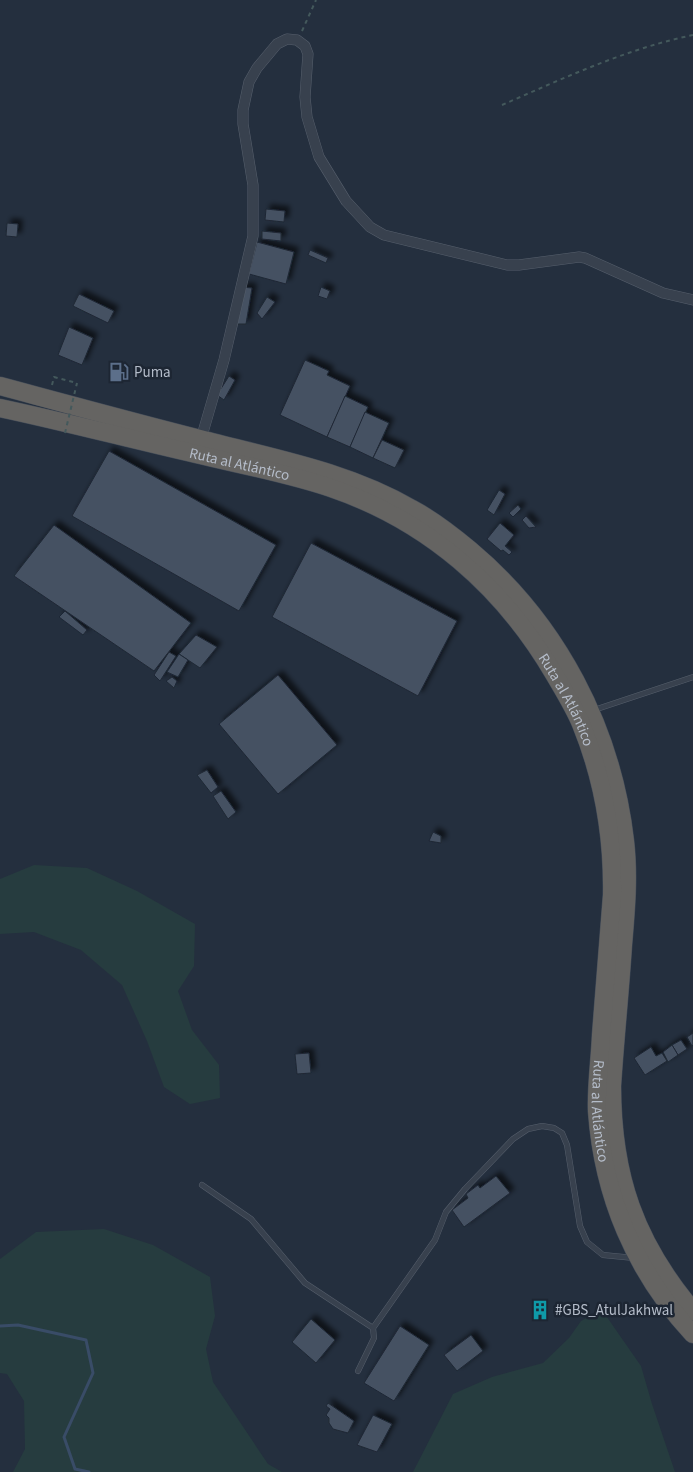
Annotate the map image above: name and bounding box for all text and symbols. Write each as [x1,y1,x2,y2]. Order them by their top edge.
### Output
fuel station icon: Puma [108,361,130,383]
place label: Puma [134,362,171,383]
street label: Ruta al Atlántico [187,442,292,486]
street label: Ruta al Atlántico [533,649,599,749]
street label: Ruta al Atlántico [586,1059,614,1164]
building icon: #GBS_AtulJakhwal [529,1299,551,1321]
place label: #GBS_AtulJakhwal [555,1300,673,1321]

